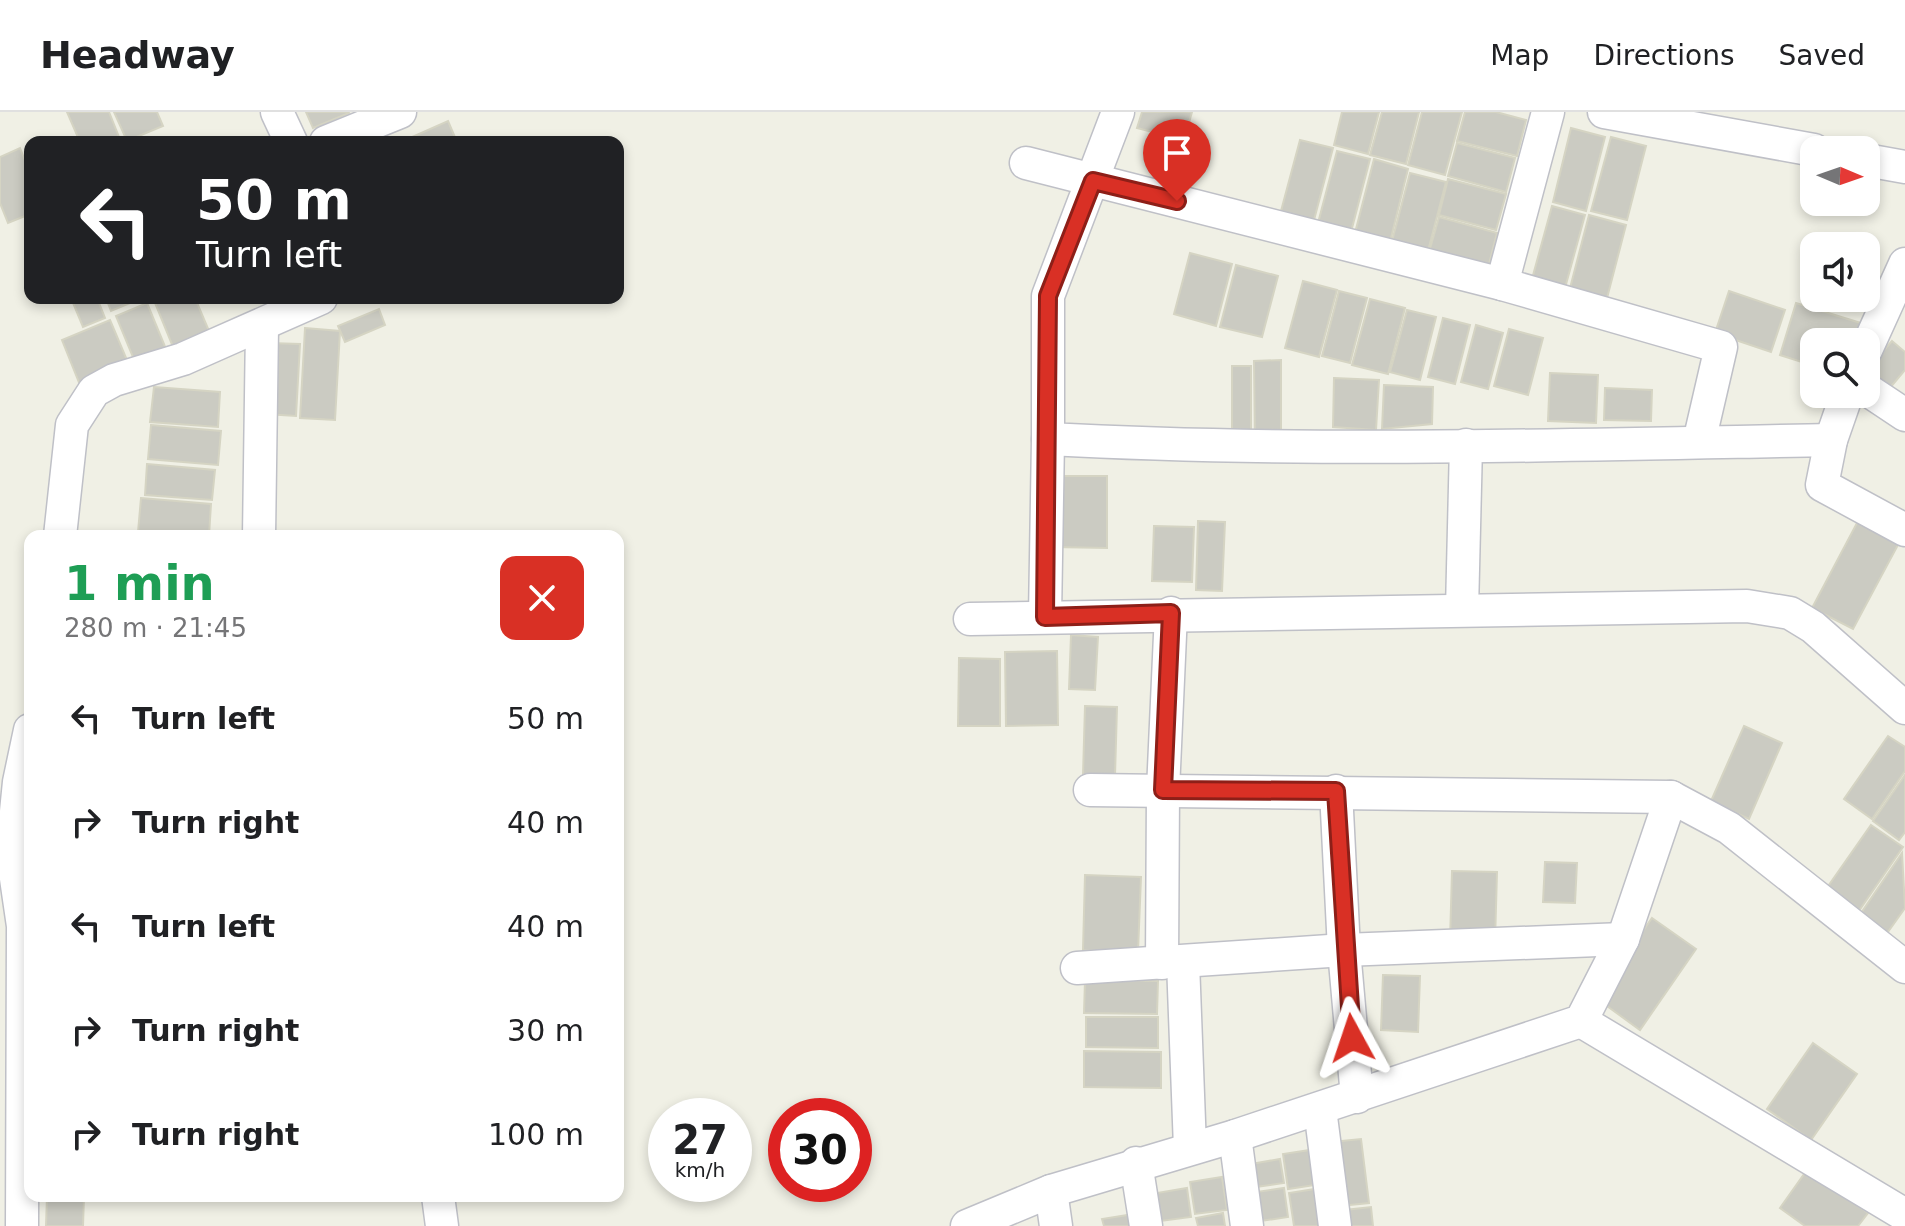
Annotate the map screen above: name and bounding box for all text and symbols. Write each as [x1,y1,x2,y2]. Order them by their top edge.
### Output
text: Headway [40,33,235,77]
text: Map [1490,39,1549,72]
text: Directions [1593,39,1734,72]
text: Saved [1778,39,1865,72]
pin [1143,119,1211,201]
icon: arrive [1155,131,1199,175]
north arrow [1800,136,1880,216]
map controls [1800,136,1880,408]
text: 50 m [196,167,352,232]
icon: left [64,168,168,272]
button: sound [1800,232,1880,312]
text: Turn left [196,234,342,275]
button: search [1800,328,1880,408]
text: 1 min [64,555,215,611]
button: close [500,556,584,640]
text: 280 m · 21:45 [64,613,247,643]
icon: left [64,696,108,740]
text: Turn left [132,701,275,736]
text: 50 m [507,701,584,736]
icon: right [64,800,108,844]
text: Turn right [132,805,299,840]
text: 40 m [507,805,584,840]
icon: left [64,904,108,948]
text: Turn left [132,909,275,944]
text: 40 m [507,909,584,944]
position arrow [1310,996,1394,1080]
icon: right [64,1008,108,1052]
text: Turn right [132,1013,299,1048]
text: 30 m [507,1013,584,1048]
speed limit sign: 30 [768,1098,872,1202]
icon: right [64,1112,108,1156]
text: Turn right [132,1117,299,1152]
text: 100 m [488,1117,584,1152]
text: 27 [672,1117,728,1163]
text: km/h [675,1158,725,1182]

